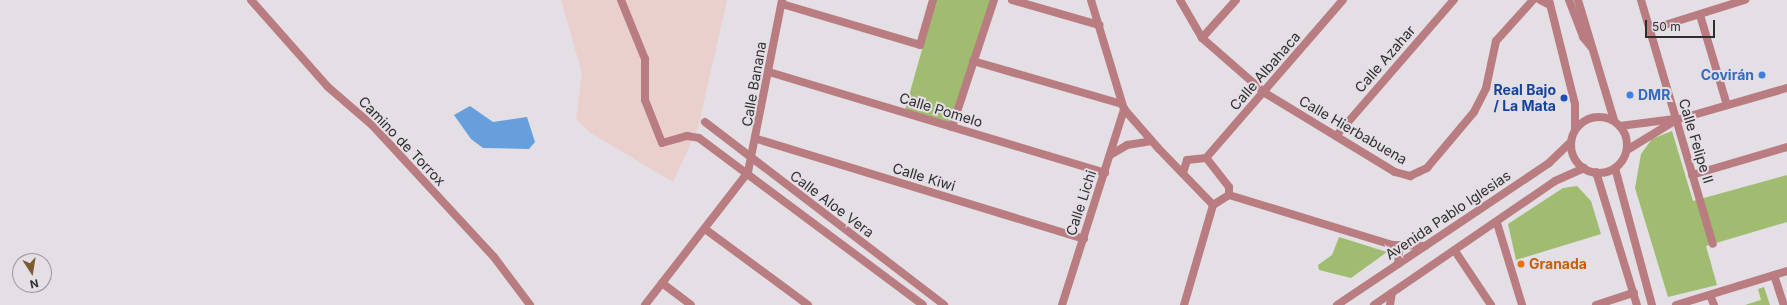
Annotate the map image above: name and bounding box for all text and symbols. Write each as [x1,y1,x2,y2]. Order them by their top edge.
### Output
scale bar [1647,12,1717,38]
text: 50 m [1652,19,1681,34]
street label: Calle Azahar [1351,22,1419,96]
street label: Calle Albahaca [1226,28,1304,114]
street label: Calle Banana [738,40,770,128]
place label: Covirán [1701,67,1754,83]
marker: Covirán [1757,70,1767,80]
place label: Real Bajo / La Mata [1493,82,1556,114]
place label: DMR [1638,87,1670,103]
street label: Calle Pomelo [897,89,985,131]
marker: DMR [1625,90,1635,100]
street label: Calle Hierbabuena [1296,92,1410,168]
street label: Camino de Torrox [355,93,449,189]
marker: Real Bajo / La Mata [1559,93,1569,103]
street label: Calle Felipe II [1675,97,1717,185]
street label: Calle Kiwi [891,159,957,195]
street label: Calle Aloe Vera [787,167,877,241]
street label: Avenida Pablo Iglesias [1382,167,1514,263]
street label: Calle Lichi [1063,168,1099,238]
north arrow [12,253,52,293]
place label: Granada [1529,256,1587,272]
marker: Granada [1516,259,1526,269]
text: N [29,276,40,291]

